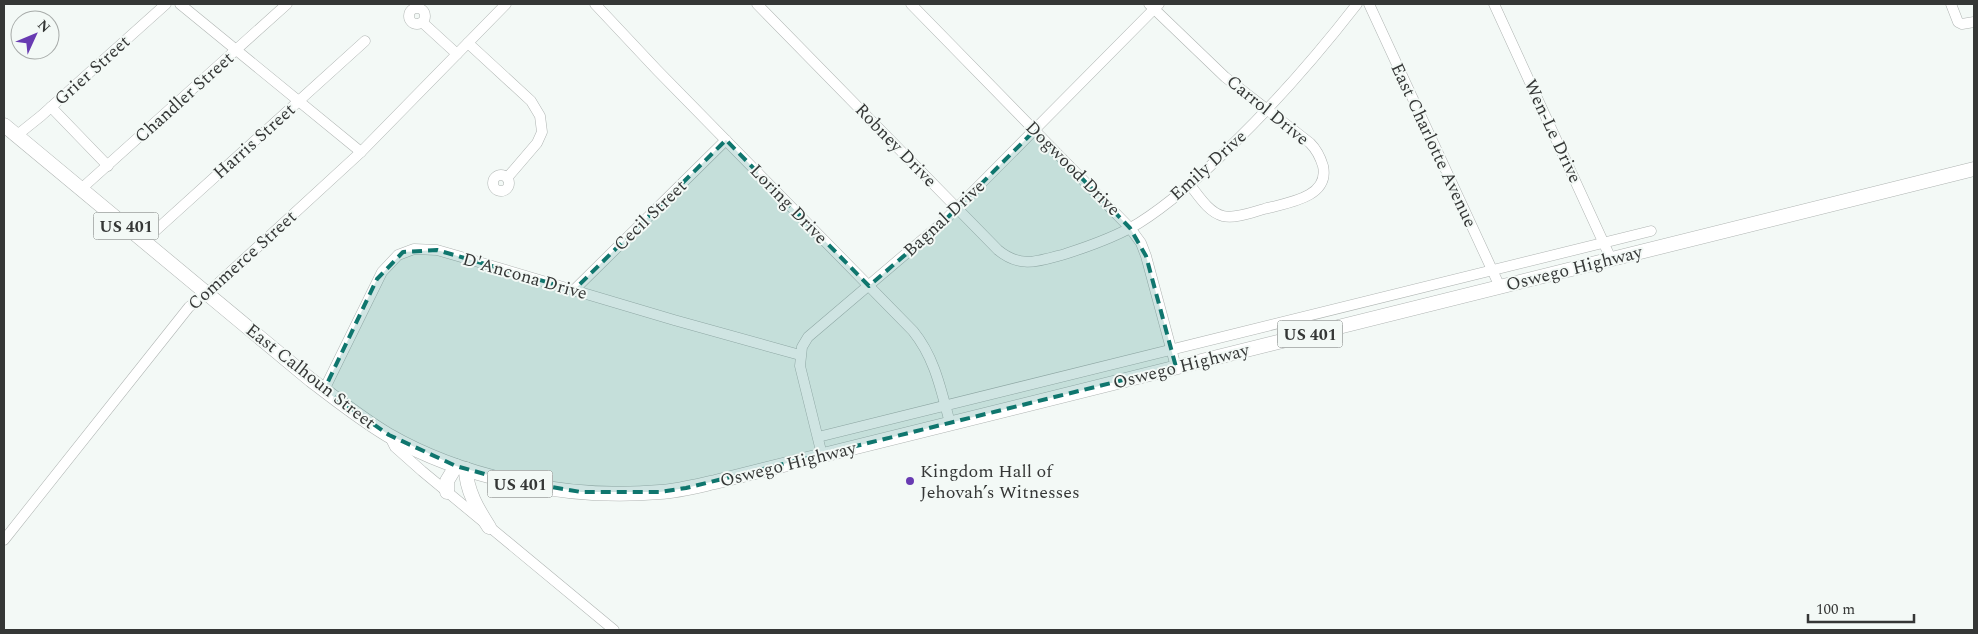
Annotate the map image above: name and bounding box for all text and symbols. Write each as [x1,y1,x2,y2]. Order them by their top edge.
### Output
north arrow [10,10,60,60]
text: N [32,15,56,38]
street label: Grier Street [48,29,136,112]
street label: Chandler Street [129,45,240,149]
street label: East Charlotte Avenue [1384,58,1484,232]
street label: Carrol Drive [1220,69,1315,152]
street label: Wen-Le Drive [1517,75,1588,188]
street label: Harris Street [207,97,302,186]
street label: Robney Drive [848,97,943,194]
street label: Dogwood Drive [1019,114,1127,222]
street label: Emily Drive [1164,123,1253,207]
street label: Loring Drive [743,158,834,251]
street label: Cecil Street [607,173,693,257]
street label: Bagnal Drive [897,173,991,263]
street label: Commerce Street [182,204,303,317]
road number: US 401 [94,212,158,240]
street label: Oswego Highway [1503,238,1646,298]
street label: D'Ancona Drive [459,246,590,307]
street label: East Calhoun Street [240,317,381,436]
road number: US 401 [1278,320,1342,348]
street label: Oswego Highway [1110,336,1253,396]
street label: Oswego Highway [717,434,860,494]
place label: Kingdom Hall of Jehovah’s Witnesses [920,458,1080,506]
road number: US 401 [488,470,552,498]
marker: Kingdom Hall of Jehovah’s Witnesses [904,475,916,487]
scale bar [1808,592,1914,624]
text: 100 m [1816,598,1855,621]

